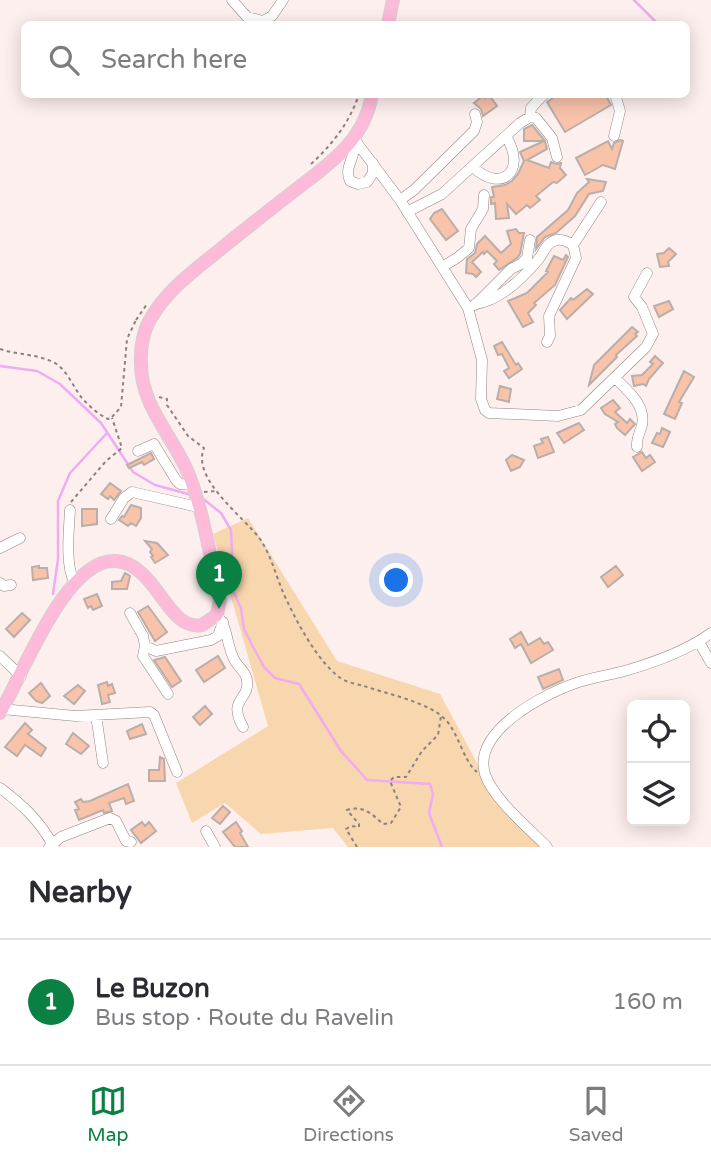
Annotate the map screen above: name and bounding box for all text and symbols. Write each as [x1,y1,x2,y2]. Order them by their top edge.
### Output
search box [21,21,690,98]
icon: search [45,41,83,79]
text: Search here [101,44,247,75]
pin: 1 [196,551,242,609]
your location [379,563,413,597]
map controls [627,700,690,826]
button: locate [627,700,690,763]
button: layers [627,763,690,826]
text: Nearby [28,874,132,911]
text: Le Buzon [95,973,210,1004]
text: 1 [44,988,58,1016]
text: 160 m [613,988,683,1016]
text: Bus stop · Route du Ravelin [95,1004,394,1032]
tab: Map [87,1082,128,1146]
tab: Directions [303,1082,394,1146]
tab: Saved [569,1082,624,1146]

